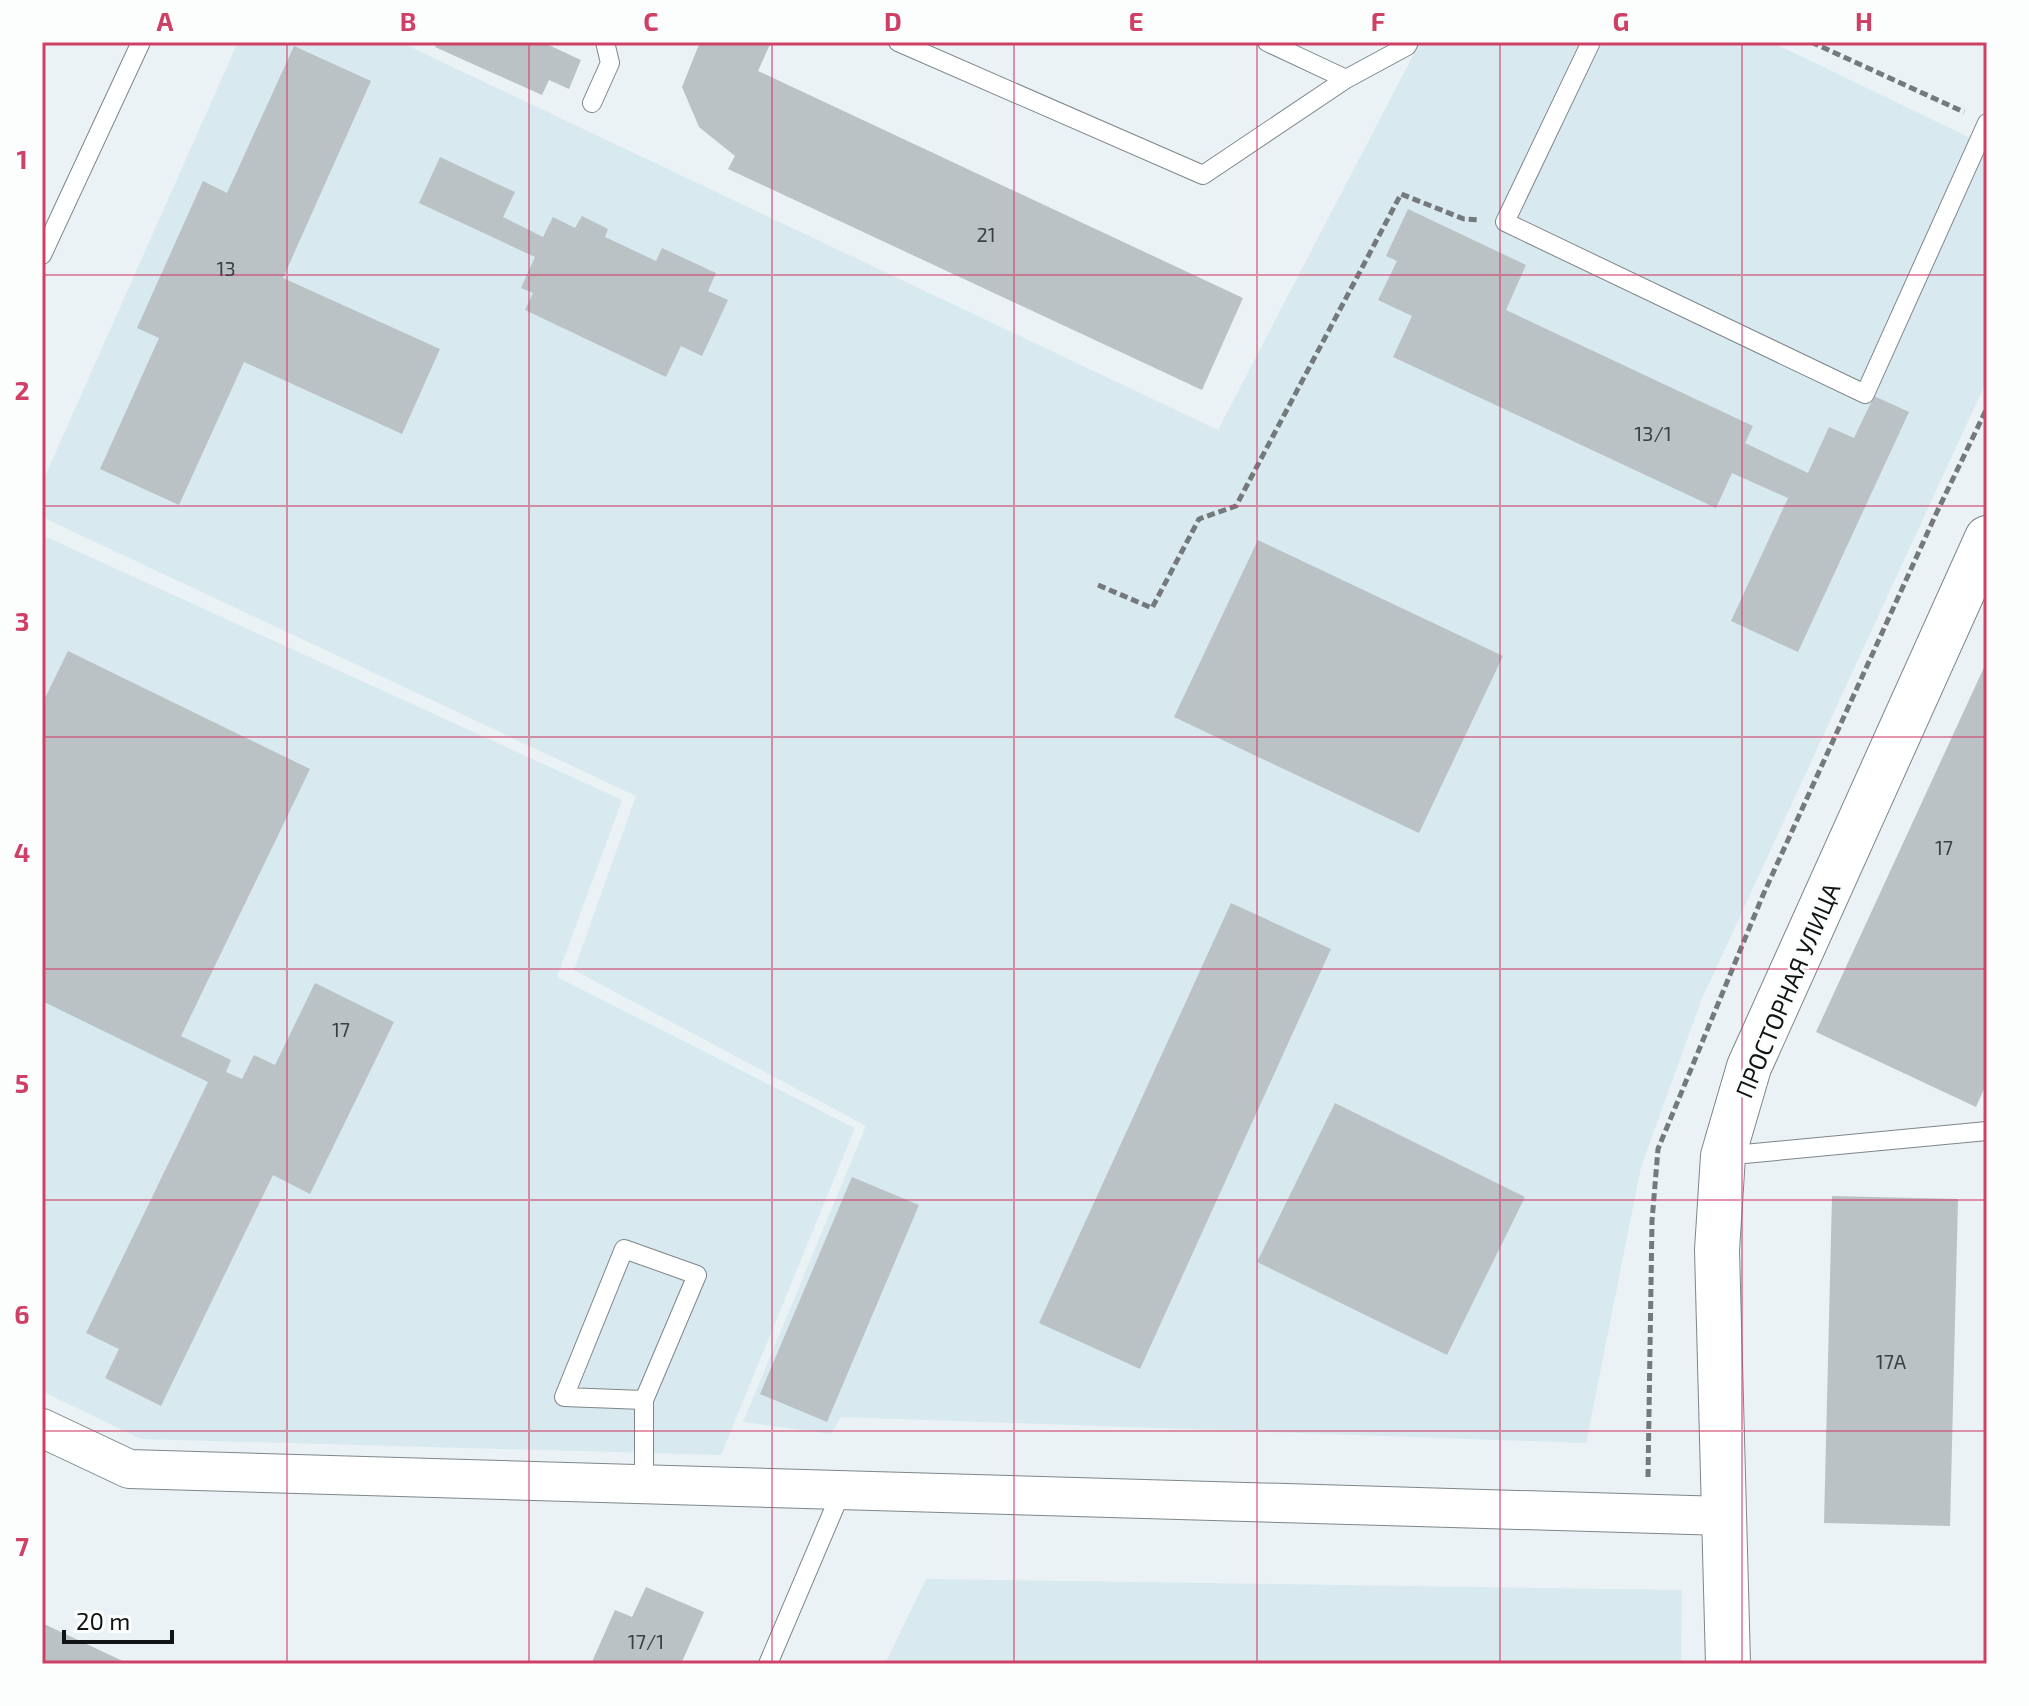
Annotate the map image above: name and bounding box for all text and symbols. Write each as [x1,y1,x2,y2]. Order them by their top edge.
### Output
text: A [157,5,174,36]
text: B [400,5,416,36]
text: C [643,5,659,36]
text: D [884,5,902,36]
text: E [1128,5,1144,36]
text: F [1371,5,1385,36]
text: G [1613,5,1629,36]
text: H [1855,5,1873,36]
text: 1 [16,143,28,174]
house number: 21 [976,222,996,246]
house number: 13 [216,256,236,280]
text: 2 [14,374,30,405]
house number: 13/1 [1634,421,1672,445]
text: 3 [15,605,29,636]
house number: 17 [1935,835,1953,859]
text: 4 [14,836,30,867]
street label: ПРОСТОРНАЯ УЛИЦА [1729,878,1845,1102]
house number: 17 [332,1017,350,1041]
text: 5 [15,1067,29,1098]
text: 6 [14,1298,30,1329]
house number: 17А [1876,1349,1907,1373]
text: 7 [15,1530,29,1561]
scale bar [64,1594,172,1644]
text: 20 m [76,1606,130,1635]
house number: 17/1 [628,1629,664,1653]

